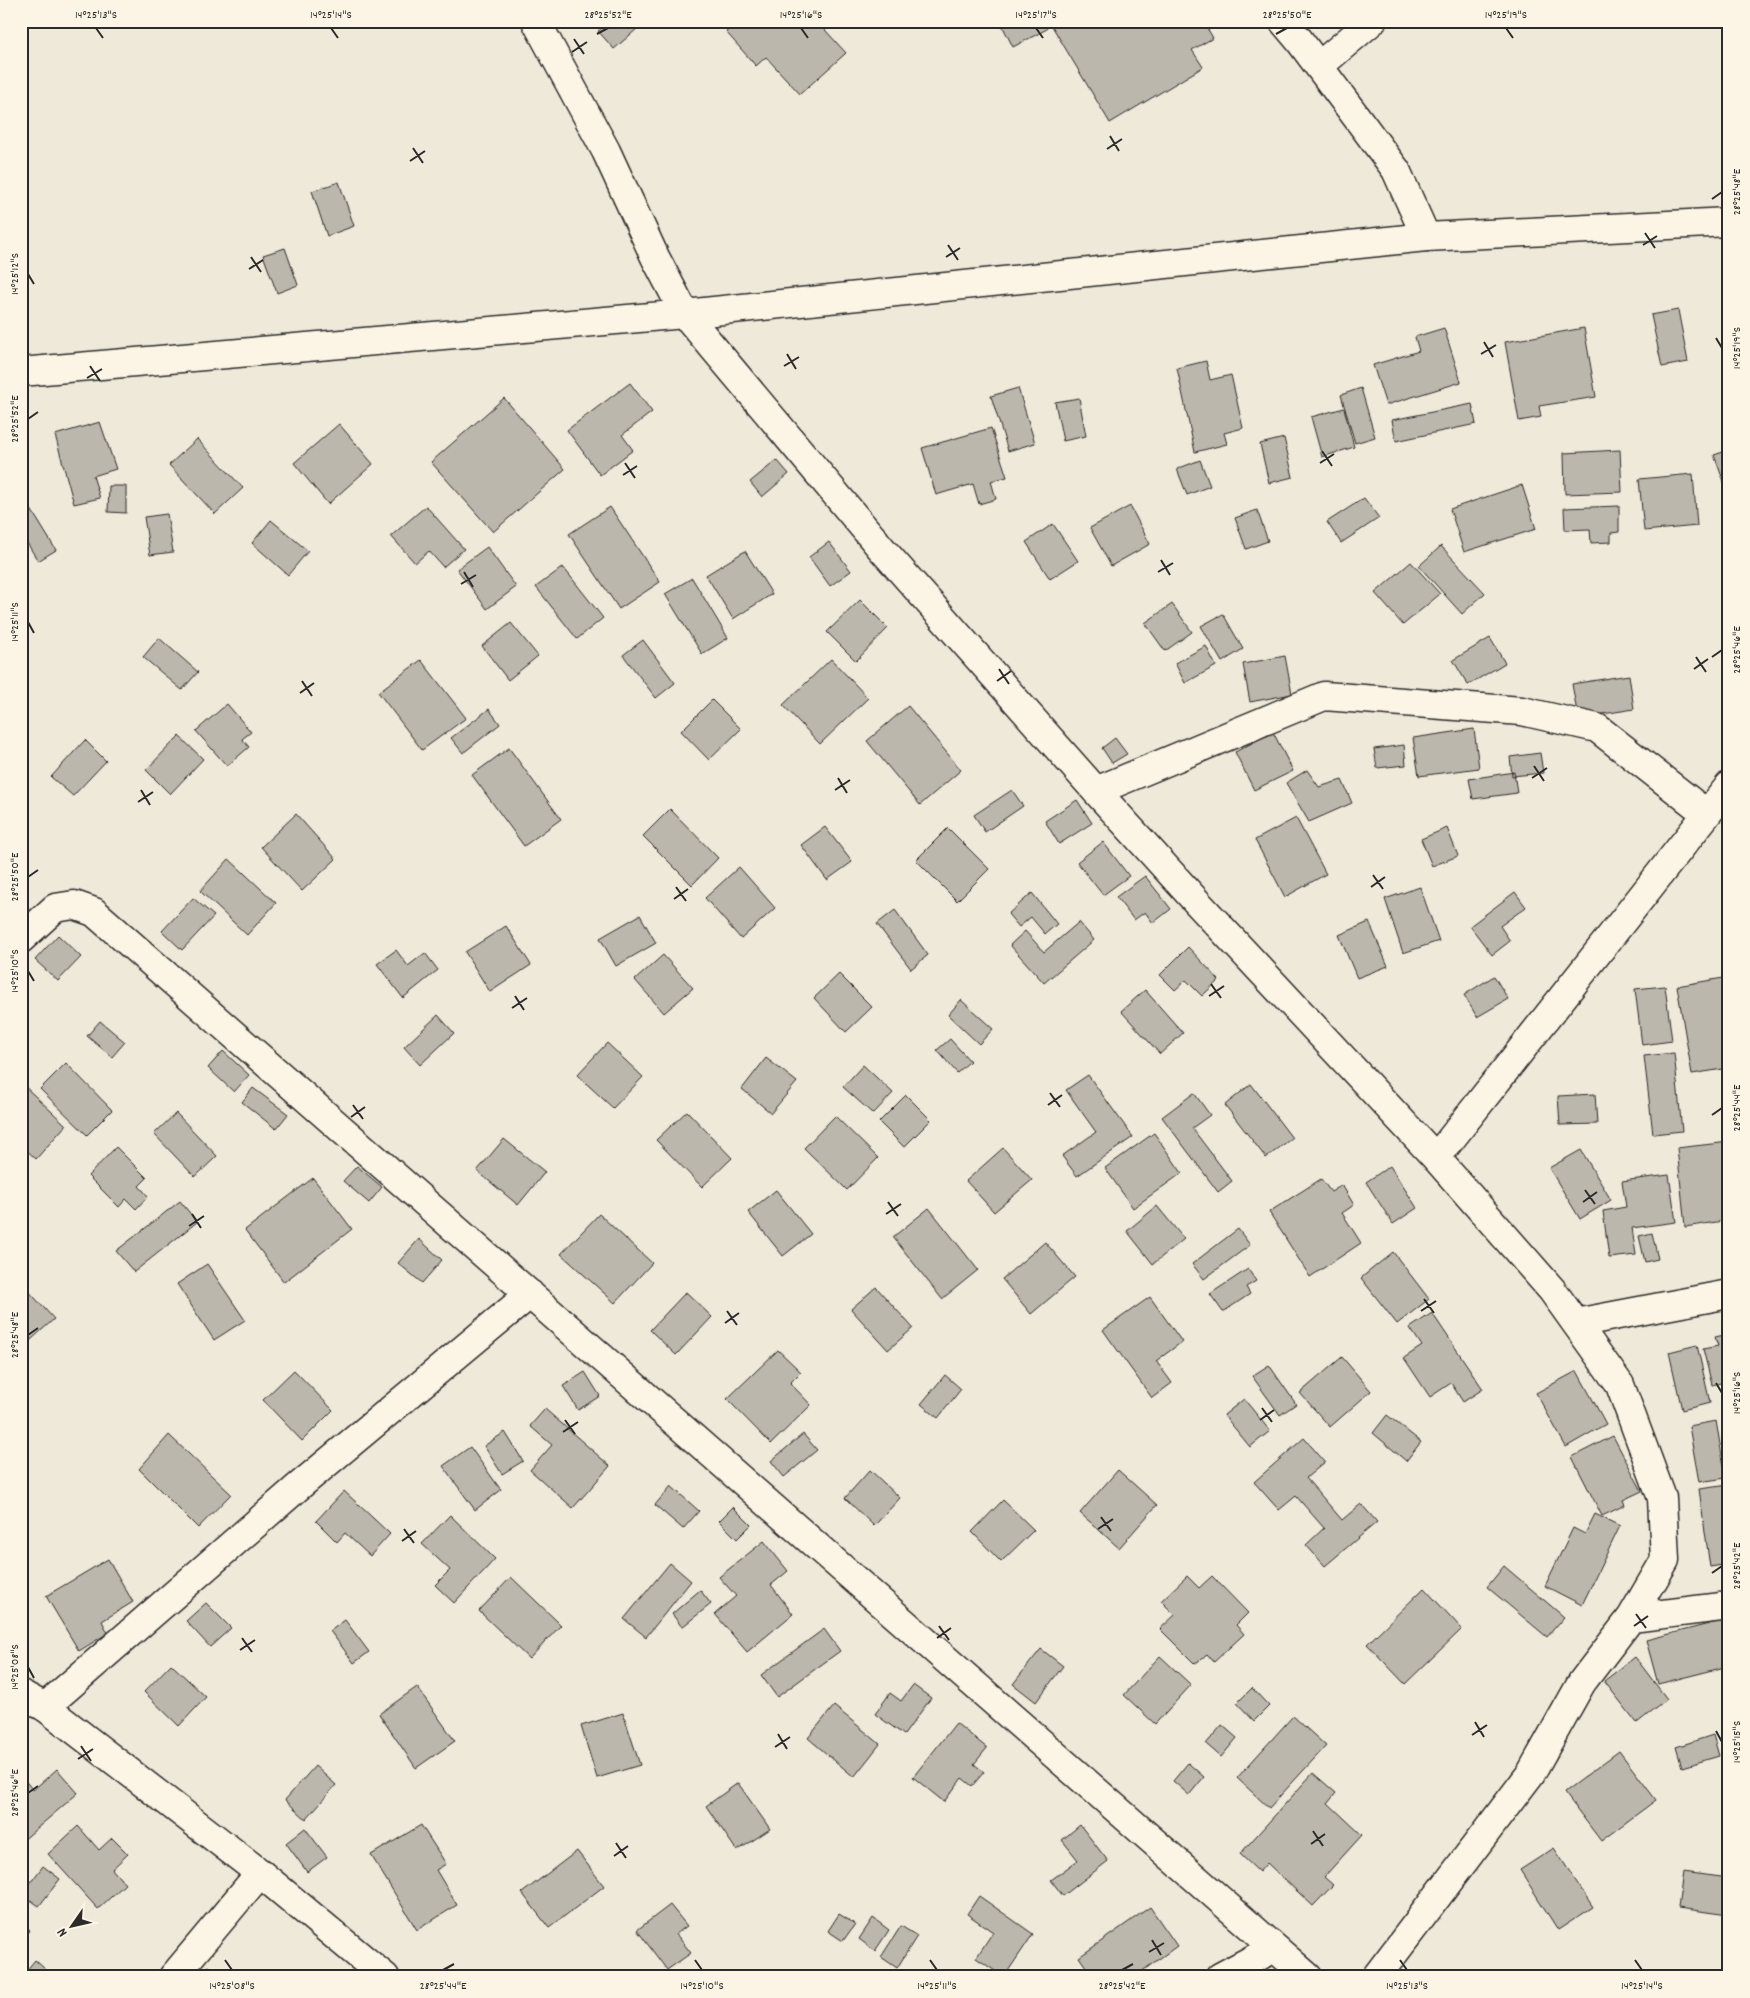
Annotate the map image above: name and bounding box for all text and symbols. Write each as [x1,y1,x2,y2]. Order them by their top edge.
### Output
text: 14°25'13"S [75,7,117,24]
text: 14°25'14"S [310,7,352,24]
text: 28°25'52"E [584,7,632,24]
text: 14°25'16"S [780,7,822,24]
text: 14°25'17"S [1015,7,1057,24]
text: 28°25'50"E [1263,7,1312,24]
text: 14°25'19"S [1485,7,1527,24]
text: 28°25'48"E [1729,168,1746,215]
text: 14°25'12"S [7,253,24,295]
text: 14°25'19"S [1729,327,1746,369]
text: 28°25'52"E [7,395,24,443]
text: 14°25'11"S [7,602,24,642]
text: 28°25'46"E [1729,626,1746,674]
text: 28°25'50"E [7,852,24,901]
text: 14°25'10"S [7,949,24,993]
text: 28°25'44"E [1729,1084,1746,1131]
text: 28°25'48"E [7,1311,24,1358]
text: 14°25'16"S [1729,1372,1746,1414]
text: 28°25'42"E [1729,1542,1746,1590]
text: 14°25'08"S [7,1644,24,1690]
text: 14°25'15"S [1729,1721,1746,1763]
text: 28°25'46"E [7,1769,24,1817]
north arrow [48,1900,98,1950]
text: N [53,1924,73,1941]
text: 14°25'08"S [209,1978,255,1995]
text: 28°25'44"E [420,1978,467,1995]
text: 14°25'10"S [680,1978,724,1995]
text: 14°25'11"S [917,1978,957,1995]
text: 28°25'42"E [1098,1978,1146,1995]
text: 14°25'13"S [1386,1978,1428,1995]
text: 14°25'14"S [1621,1978,1663,1995]

